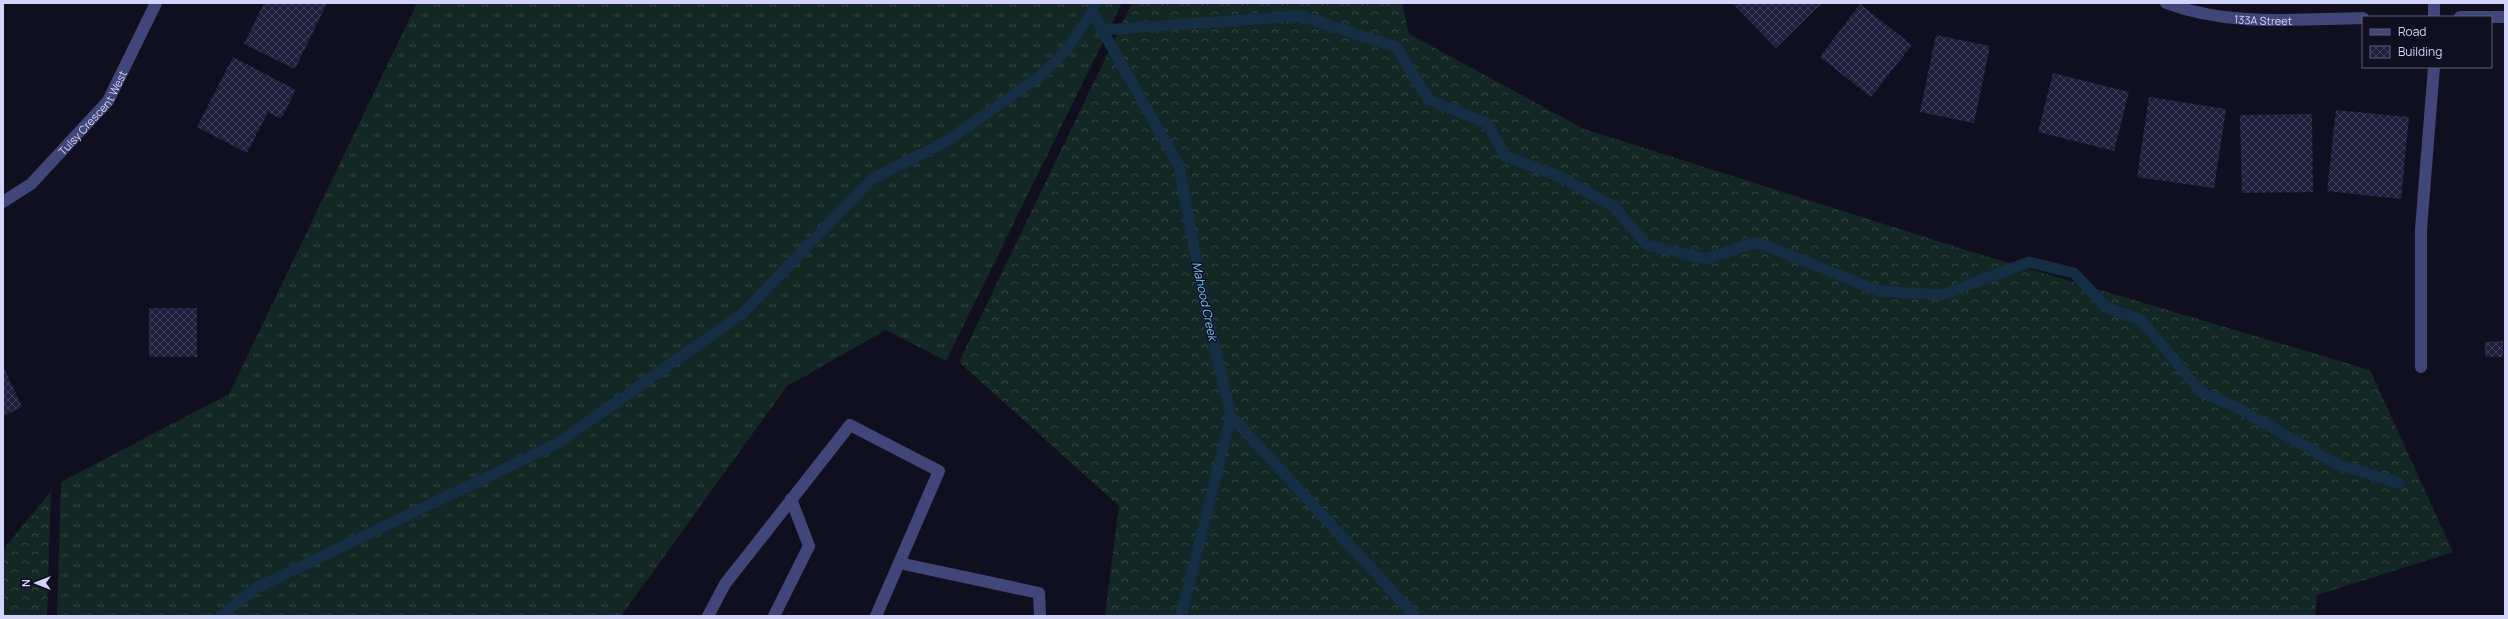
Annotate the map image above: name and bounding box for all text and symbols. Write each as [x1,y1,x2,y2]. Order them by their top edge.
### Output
street label: 133A Street [2233,11,2292,28]
legend [2362,16,2492,68]
text: Road [2398,23,2426,40]
text: Building [2398,43,2442,60]
street label: Tulsy Crescent West [54,67,130,158]
water label: Mahood Creek [1188,260,1222,344]
north arrow [16,563,56,603]
text: N [18,579,33,587]

